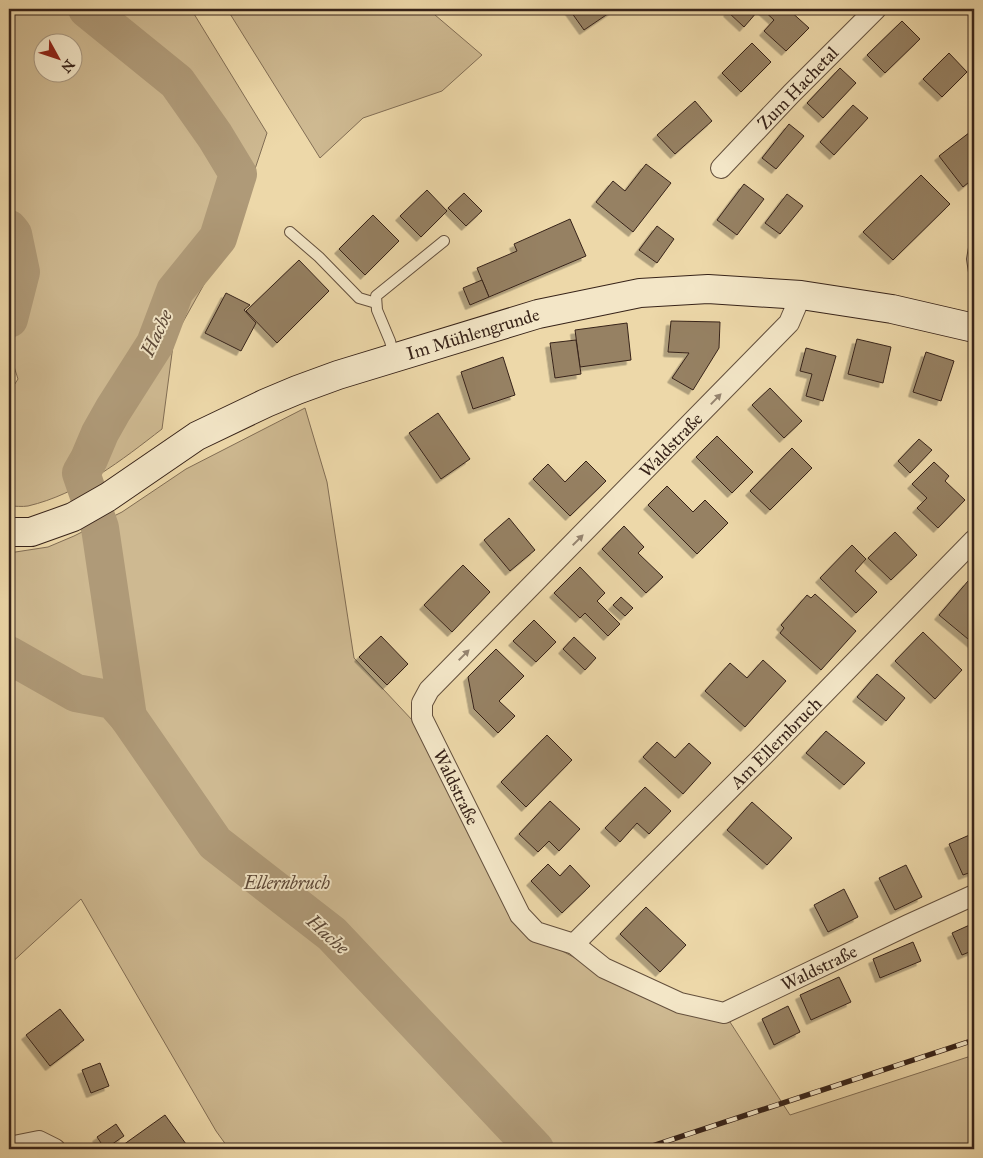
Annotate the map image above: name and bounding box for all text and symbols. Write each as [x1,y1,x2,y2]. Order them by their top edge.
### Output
north arrow [32,32,82,82]
street label: Zum Hachetal [753,42,843,134]
text: N [57,56,78,76]
street label: Im Mühlengrunde [404,303,542,366]
water label: Hache [135,305,178,361]
one-way arrow [710,393,722,405]
street label: Waldstraße [635,408,707,482]
one-way arrow [572,534,584,546]
one-way arrow [458,650,470,662]
street label: Am Ellernbruch [725,693,826,794]
street label: Waldstraße [428,745,484,829]
park label: Ellernbruch [243,872,330,894]
water label: Hache [301,909,354,960]
street label: Waldstraße [777,940,861,996]

